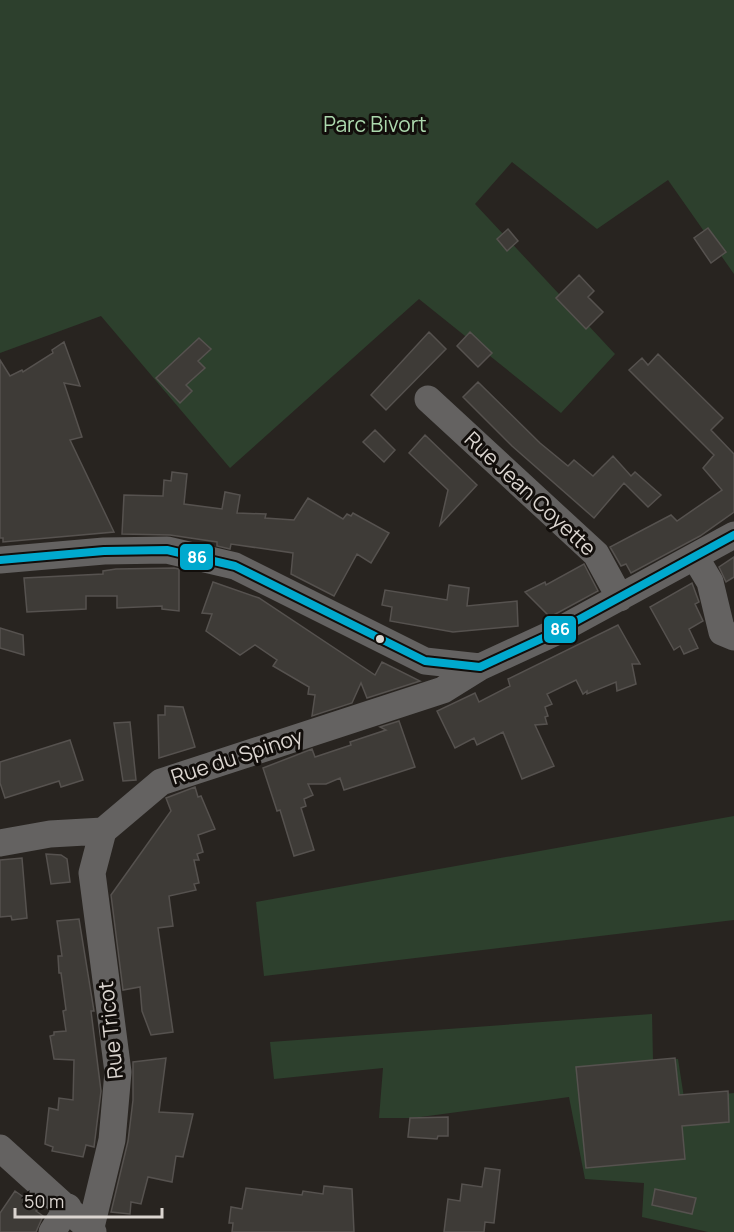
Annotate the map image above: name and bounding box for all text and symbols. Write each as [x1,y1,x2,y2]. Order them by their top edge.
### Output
park label: Parc Bivort [323,110,427,138]
street label: Rue Jean Coyette [459,425,602,562]
line badge: 86 [179,543,214,571]
text: 86 [187,546,207,568]
line badge: 86 [543,615,577,644]
text: 86 [550,618,570,640]
unlabelled marker [374,633,386,645]
street label: Rue du Spinoy [167,722,306,791]
street label: Rue Tricot [91,980,129,1080]
scale bar [15,1181,162,1219]
text: 50 m [24,1189,64,1213]

